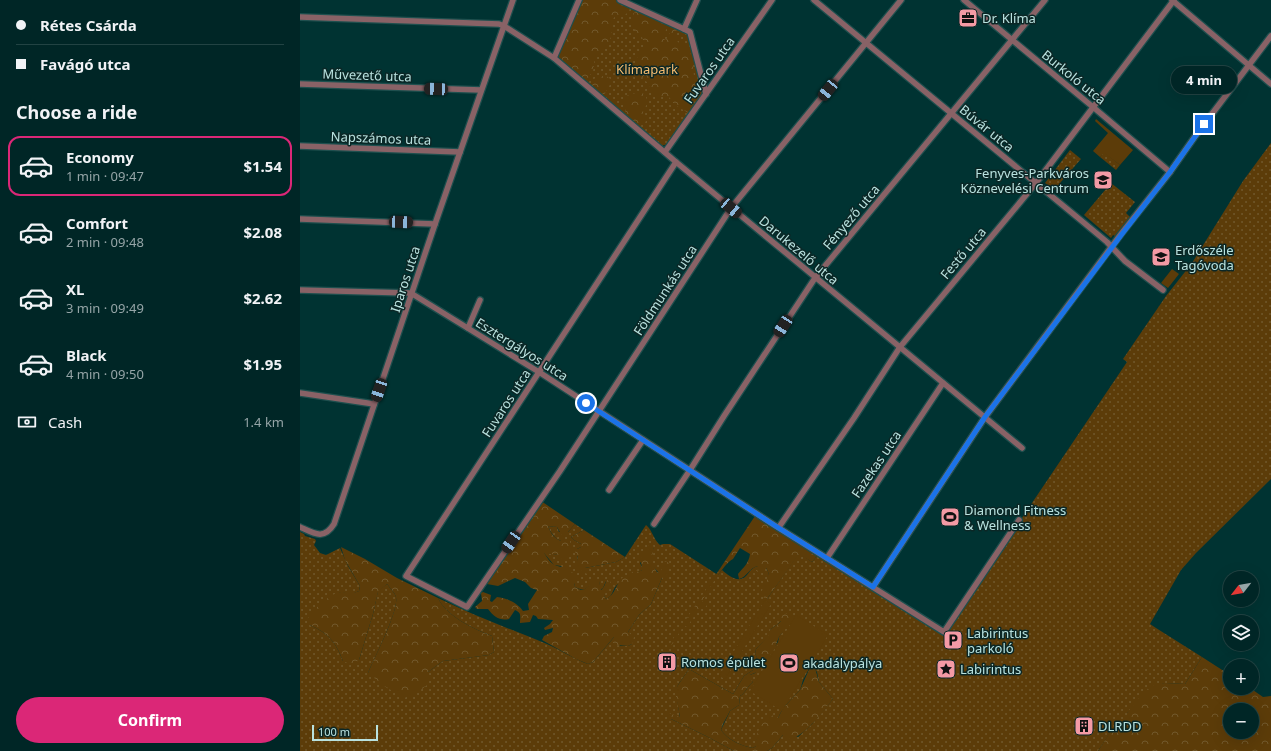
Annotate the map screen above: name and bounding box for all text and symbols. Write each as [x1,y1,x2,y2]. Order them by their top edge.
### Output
office icon: Dr. Klíma [957,7,979,29]
place label: Dr. Klíma [982,9,1036,27]
text: Rétes Csárda [40,15,137,35]
street label: Fuvaros utca [679,33,739,107]
street label: Burkoló utca [1038,46,1110,108]
text: Favágó utca [40,54,131,74]
park label: Klímapark [616,60,678,78]
street label: Művezető utca [322,64,412,86]
callout: 4 min [1171,66,1237,94]
text: 4 min [1186,71,1222,89]
car [816,77,840,103]
car [424,83,448,95]
text: Choose a ride [16,100,137,124]
street label: Búvár utca [956,100,1018,156]
route end [1195,115,1213,133]
street label: Napszámos utca [330,127,432,149]
text: Economy [66,147,134,167]
icon: car [18,148,54,184]
text: $1.54 [243,156,282,176]
place label: Fenyves-Parkváros Köznevelési Centrum [961,164,1089,197]
text: 1 min · 09:47 [66,167,144,185]
school or university icon: Fenyves-Parkváros Köznevelési Centrum [1092,169,1114,191]
street label: Fényező utca [819,181,883,253]
car [718,196,744,220]
street label: Darukezelő utca [755,211,843,289]
text: Comfort [66,213,128,233]
icon: car [18,214,54,250]
car [389,216,413,228]
text: $2.08 [243,222,282,242]
street label: Festő utca [936,223,990,283]
text: 2 min · 09:48 [66,233,144,251]
street label: Földmunkás utca [629,241,701,339]
place label: Erdőszéle Tagóvoda [1175,241,1234,274]
street label: Iparos utca [386,244,424,314]
school or university icon: Erdőszéle Tagóvoda [1150,246,1172,268]
text: XL [66,279,84,299]
icon: car [18,280,54,316]
text: $2.62 [243,288,282,308]
text: 3 min · 09:49 [66,299,144,317]
street label: Esztergályos utca [472,313,572,385]
car [771,313,795,339]
text: Black [66,345,106,365]
icon: car [18,346,54,382]
text: $1.95 [243,354,282,374]
text: 4 min · 09:50 [66,365,144,383]
street label: Fuvaros utca [477,366,535,440]
car [369,377,389,403]
route start [577,394,595,412]
icon: cash [16,411,38,433]
text: Cash [48,412,82,432]
text: 1.4 km [243,413,284,431]
street label: Fazekas utca [847,427,905,501]
place label: Diamond Fitness & Wellness [964,501,1066,534]
sports icon: Diamond Fitness & Wellness [939,506,961,528]
car [499,529,523,555]
north arrow [1223,571,1259,607]
map controls [1223,571,1259,739]
button: layers [1223,615,1259,651]
place label: Labirintus parkoló [967,624,1028,657]
parking icon: Labirintus parkoló [942,629,964,651]
building icon: Romos épület [656,651,678,673]
sports icon: akadálypálya [778,652,800,674]
place label: Romos épület [681,653,766,671]
place label: akadálypálya [803,654,882,672]
place icon: Labirintus [935,658,957,680]
button: + [1223,659,1259,695]
place label: Labirintus [960,660,1021,678]
button: Confirm [16,697,284,743]
button: − [1223,703,1259,739]
building icon: DLRDD [1073,715,1095,737]
place label: DLRDD [1098,717,1141,735]
scale bar [312,723,378,742]
text: 100 m [318,724,350,739]

